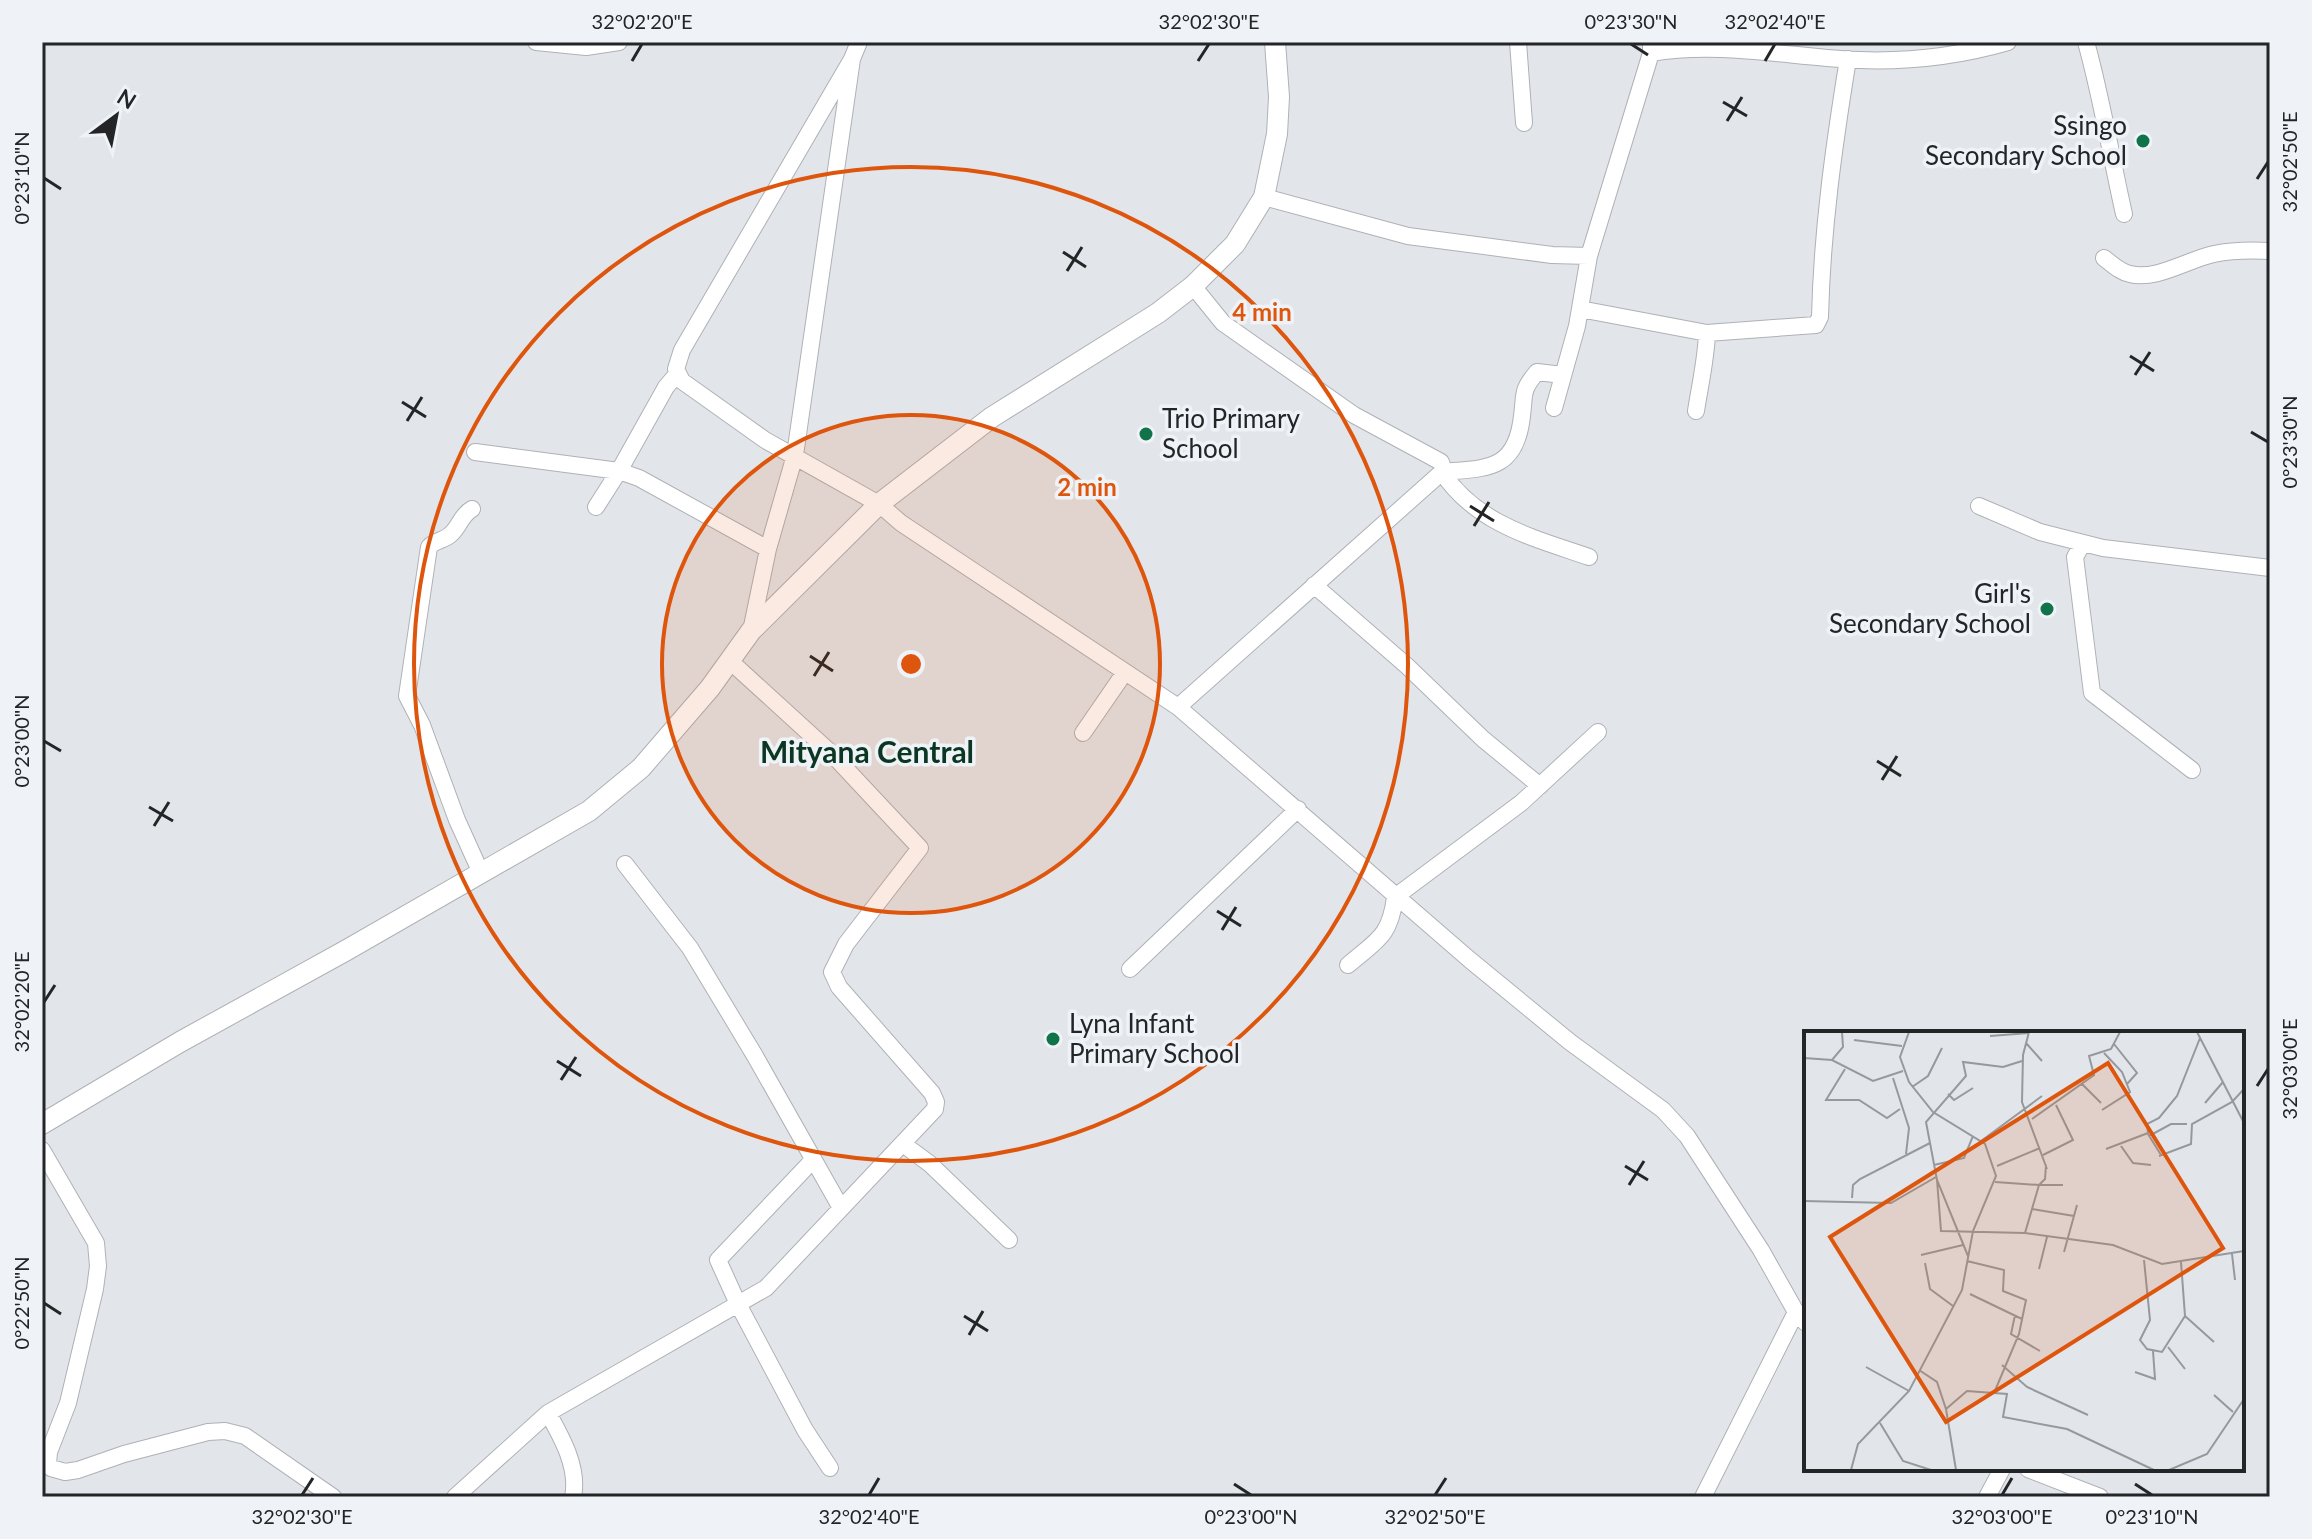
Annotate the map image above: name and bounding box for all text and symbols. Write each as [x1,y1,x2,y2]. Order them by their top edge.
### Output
text: 32°02'20"E [592,9,692,33]
text: 32°02'30"E [1159,9,1259,33]
text: 0°23'30"N [1584,9,1678,33]
text: 32°02'40"E [1725,9,1825,33]
north arrow [76,76,156,156]
text: N [113,83,141,115]
place label: Ssingo Secondary School [1925,109,2127,171]
text: 32°02'50"E [2277,112,2301,212]
text: 0°23'10"N [9,131,33,225]
marker: Ssingo Secondary School [2134,132,2152,150]
text: 4 min [1232,297,1292,326]
text: 0°23'30"N [2277,395,2301,489]
place label: Trio Primary School [1162,402,1300,464]
marker: Trio Primary School [1137,425,1155,443]
text: 2 min [1057,472,1117,501]
place label: Girl's Secondary School [1829,577,2031,639]
marker: Girl's Secondary School [2038,600,2056,618]
centre of rings [897,650,925,678]
text: 0°23'00"N [9,694,33,788]
district label: Mityana Central [760,733,974,769]
text: 32°02'20"E [9,952,33,1052]
place label: Lyna Infant Primary School [1069,1007,1240,1069]
text: 32°03'00"E [2277,1019,2301,1119]
marker: Lyna Infant Primary School [1044,1030,1062,1048]
inset map [1804,1031,2244,1471]
text: 0°22'50"N [9,1256,33,1350]
text: 32°02'30"E [252,1504,352,1528]
text: 32°02'40"E [819,1504,919,1528]
text: 0°23'00"N [1204,1504,1298,1528]
text: 32°02'50"E [1385,1504,1485,1528]
text: 32°03'00"E [1952,1504,2052,1528]
text: 0°23'10"N [2105,1504,2199,1528]

